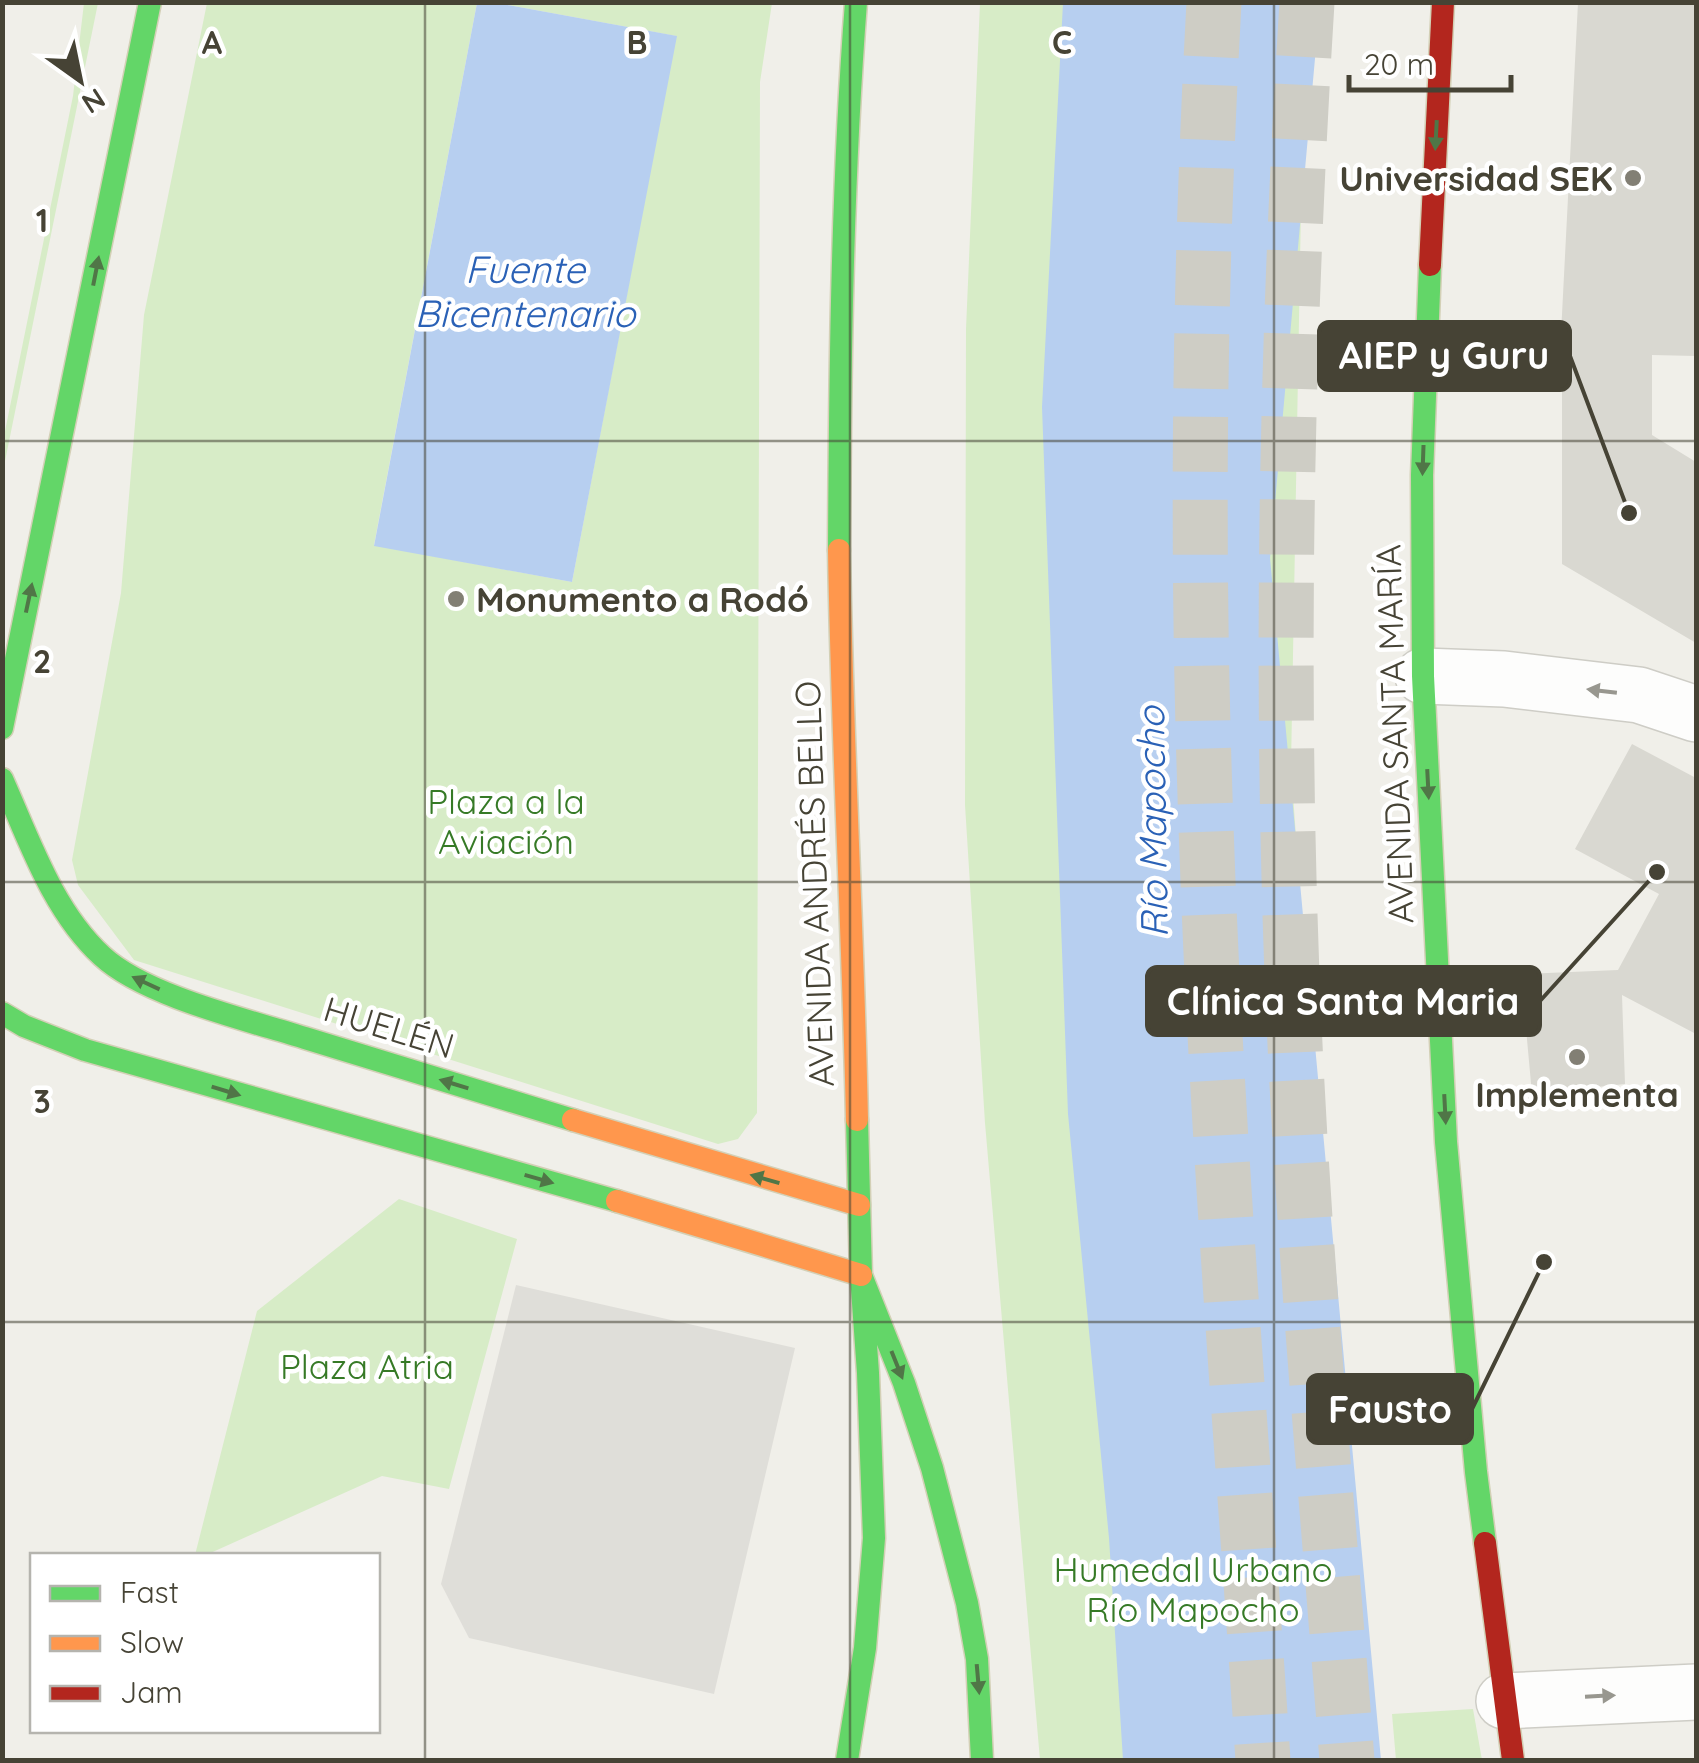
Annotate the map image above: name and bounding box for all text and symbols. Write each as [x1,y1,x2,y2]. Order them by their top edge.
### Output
text: A [202,22,223,62]
text: B [627,22,647,62]
text: C [1052,22,1072,62]
north arrow [30,30,130,130]
scale bar [1349,30,1512,92]
text: 20 m [1364,45,1434,83]
text: N [76,81,112,122]
one-way arrow [1428,119,1444,151]
place label: Universidad SEK [1339,156,1613,200]
marker: Universidad SEK [1622,167,1644,189]
text: 1 [36,200,48,240]
water label: Fuente Bicentenario [415,245,637,337]
one-way arrow [88,255,104,286]
callout: AIEP y Guru [1319,322,1570,390]
text: AIEP y Guru [1339,331,1549,379]
one-way arrow [1415,444,1431,476]
street label: AVENIDA SANTA MARÍA [1365,543,1423,925]
place label: Monumento a Rodó [476,577,809,621]
one-way arrow [22,582,38,613]
marker: Monumento a Rodó [445,588,467,610]
text: 2 [33,641,51,681]
street label: AVENIDA ANDRÉS BELLO [785,680,843,1088]
one-way arrow [1586,683,1618,699]
water label: Río Mapocho [1126,704,1178,938]
one-way arrow [1420,769,1436,801]
park label: Plaza a la Aviación [427,779,585,863]
callout: Clínica Santa Maria [1147,967,1540,1035]
one-way arrow [131,974,160,991]
text: Clínica Santa Maria [1167,977,1519,1025]
street label: HUELÉN [318,986,460,1068]
marker: Implementa [1566,1046,1588,1068]
place label: Implementa [1475,1072,1679,1116]
one-way arrow [439,1076,469,1091]
text: 3 [33,1081,51,1121]
one-way arrow [211,1084,242,1099]
one-way arrow [1437,1093,1453,1125]
one-way arrow [749,1171,780,1186]
one-way arrow [524,1172,555,1187]
park label: Plaza Atria [280,1344,454,1388]
one-way arrow [889,1350,905,1380]
callout: Fausto [1308,1375,1472,1443]
text: Fausto [1328,1385,1452,1433]
park label: Humedal Urbano Río Mapocho [1053,1547,1333,1631]
legend [30,1553,380,1733]
text: Fast [120,1573,179,1611]
text: Slow [120,1623,184,1661]
one-way arrow [971,1663,987,1695]
text: Jam [120,1673,183,1711]
one-way arrow [1585,1688,1617,1704]

